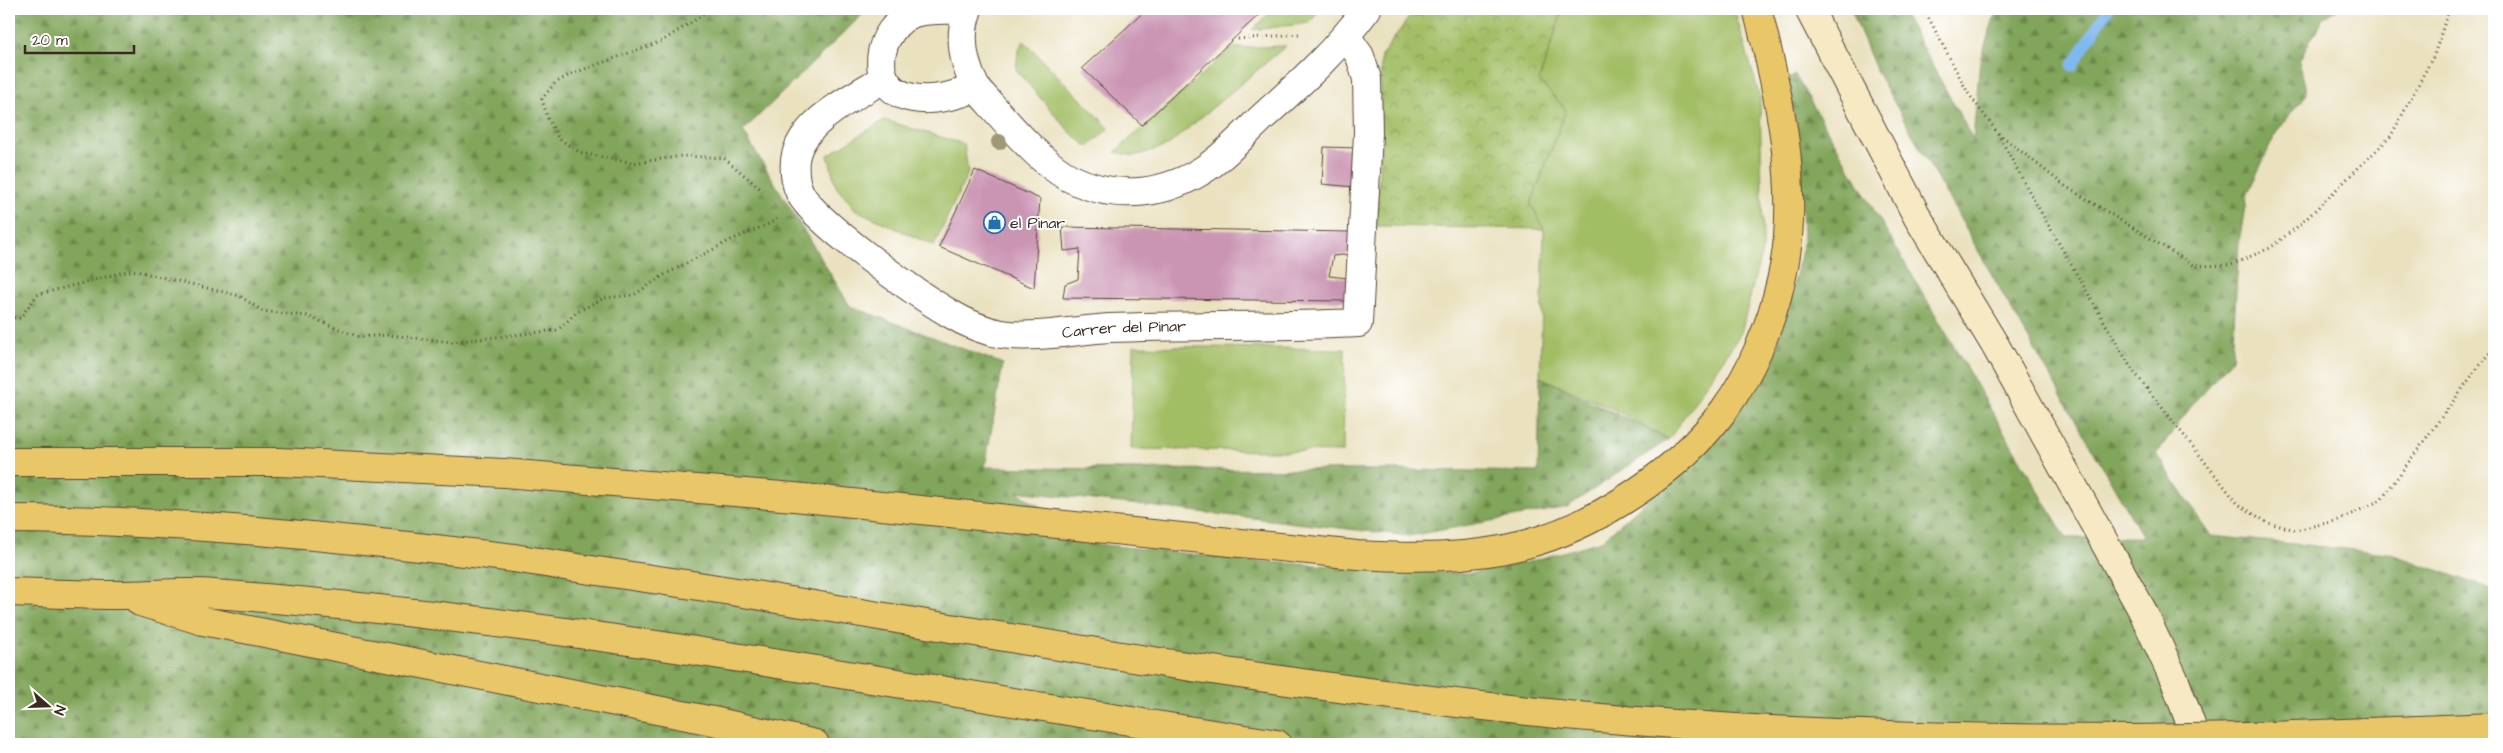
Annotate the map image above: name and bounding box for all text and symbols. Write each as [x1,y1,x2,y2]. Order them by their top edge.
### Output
scale bar [25,22,134,54]
text: 20 m [32,30,68,51]
shop icon: el Pinar [982,211,1006,235]
place label: el Pinar [1010,212,1065,234]
street label: Carrer del Pinar [1061,315,1186,344]
north arrow [22,680,72,730]
text: N [48,703,70,718]

